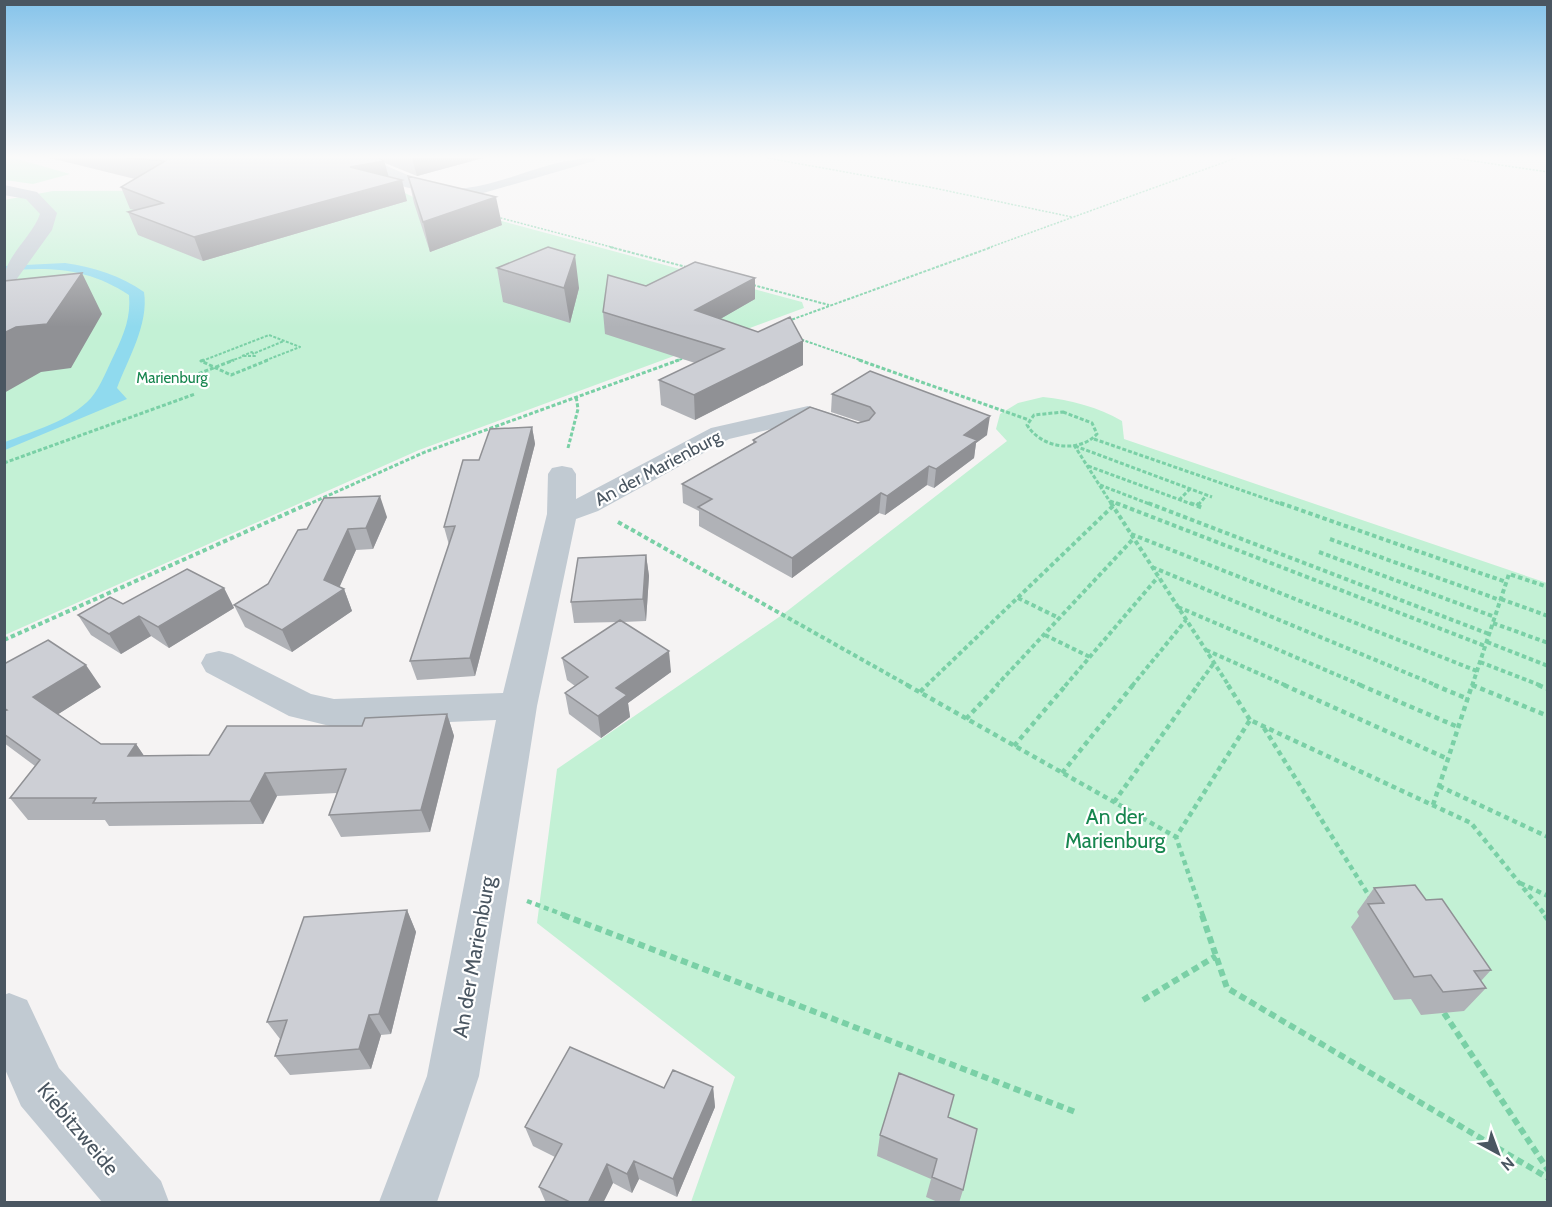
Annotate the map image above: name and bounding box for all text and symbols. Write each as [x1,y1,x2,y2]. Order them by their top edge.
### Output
park label: Marienburg [136,369,208,387]
street label: An der Marienburg [591,425,726,511]
park label: An der Marienburg [1065,804,1166,853]
street label: An der Marienburg [447,874,500,1040]
street label: Kiebitzweide [32,1077,125,1180]
north arrow [1468,1123,1528,1183]
text: N [1497,1153,1518,1175]

